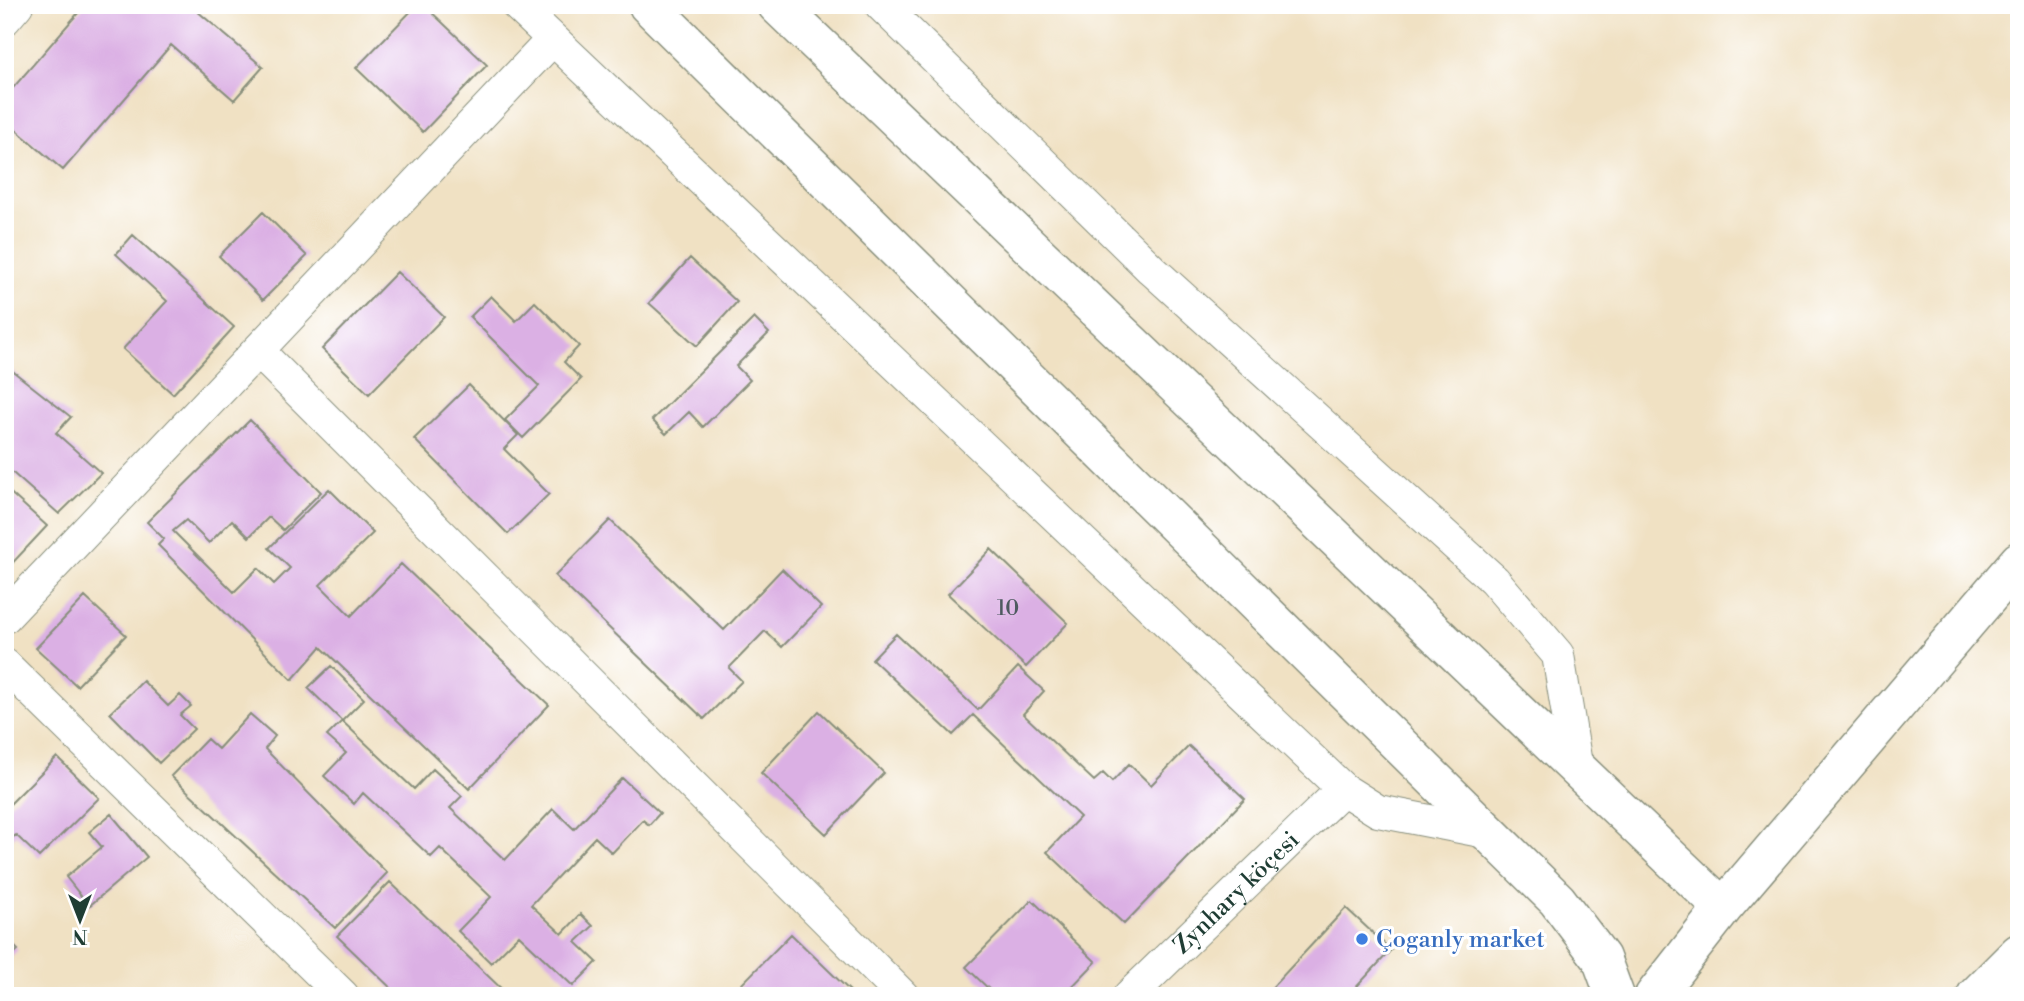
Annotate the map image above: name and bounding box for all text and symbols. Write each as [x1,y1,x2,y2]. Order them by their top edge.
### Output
house number: 10 [997,596,1019,622]
street label: Zynhary köçesi [1168,825,1306,961]
north arrow [46,886,116,956]
text: N [72,924,88,948]
place label: Çoganly market [1376,925,1545,955]
marker: Çoganly market [1354,931,1370,947]

